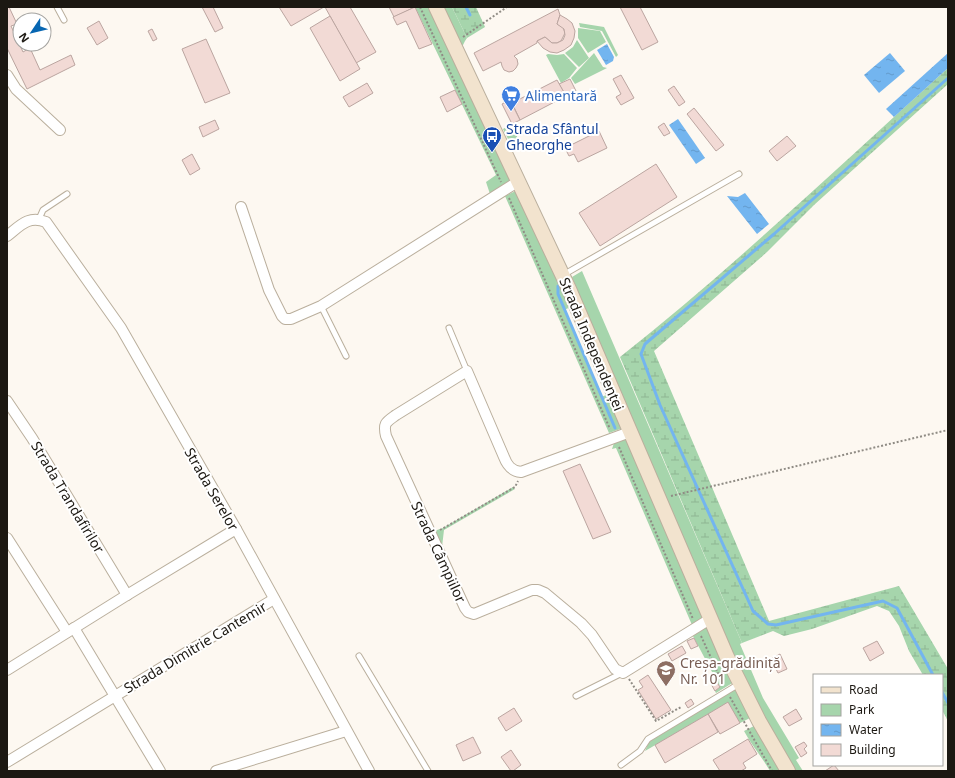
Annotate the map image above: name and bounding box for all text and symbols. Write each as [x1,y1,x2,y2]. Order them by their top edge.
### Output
north arrow [12,12,52,52]
text: N [15,30,32,46]
supermarket icon: Alimentară [500,84,522,112]
place label: Alimentară [525,86,597,105]
place label: Strada Sfântul Gheorghe [506,119,599,154]
bus stop icon: Strada Sfântul Gheorghe [481,125,503,153]
street label: Strada Independenței [555,274,629,414]
street label: Strada Trandafirilor [27,437,109,557]
street label: Strada Serelor [181,444,244,534]
street label: Strada Câmpiilor [407,498,471,606]
street label: Strada Dimitrie Cantemir [120,597,270,697]
place label: Creșa-grădiniță Nr. 101 [680,653,781,688]
school or university icon: Creșa-grădiniță Nr. 101 [655,659,677,687]
legend [813,674,943,766]
text: Road [849,681,878,698]
text: Park [849,701,875,718]
text: Water [849,721,883,738]
text: Building [849,741,896,758]

